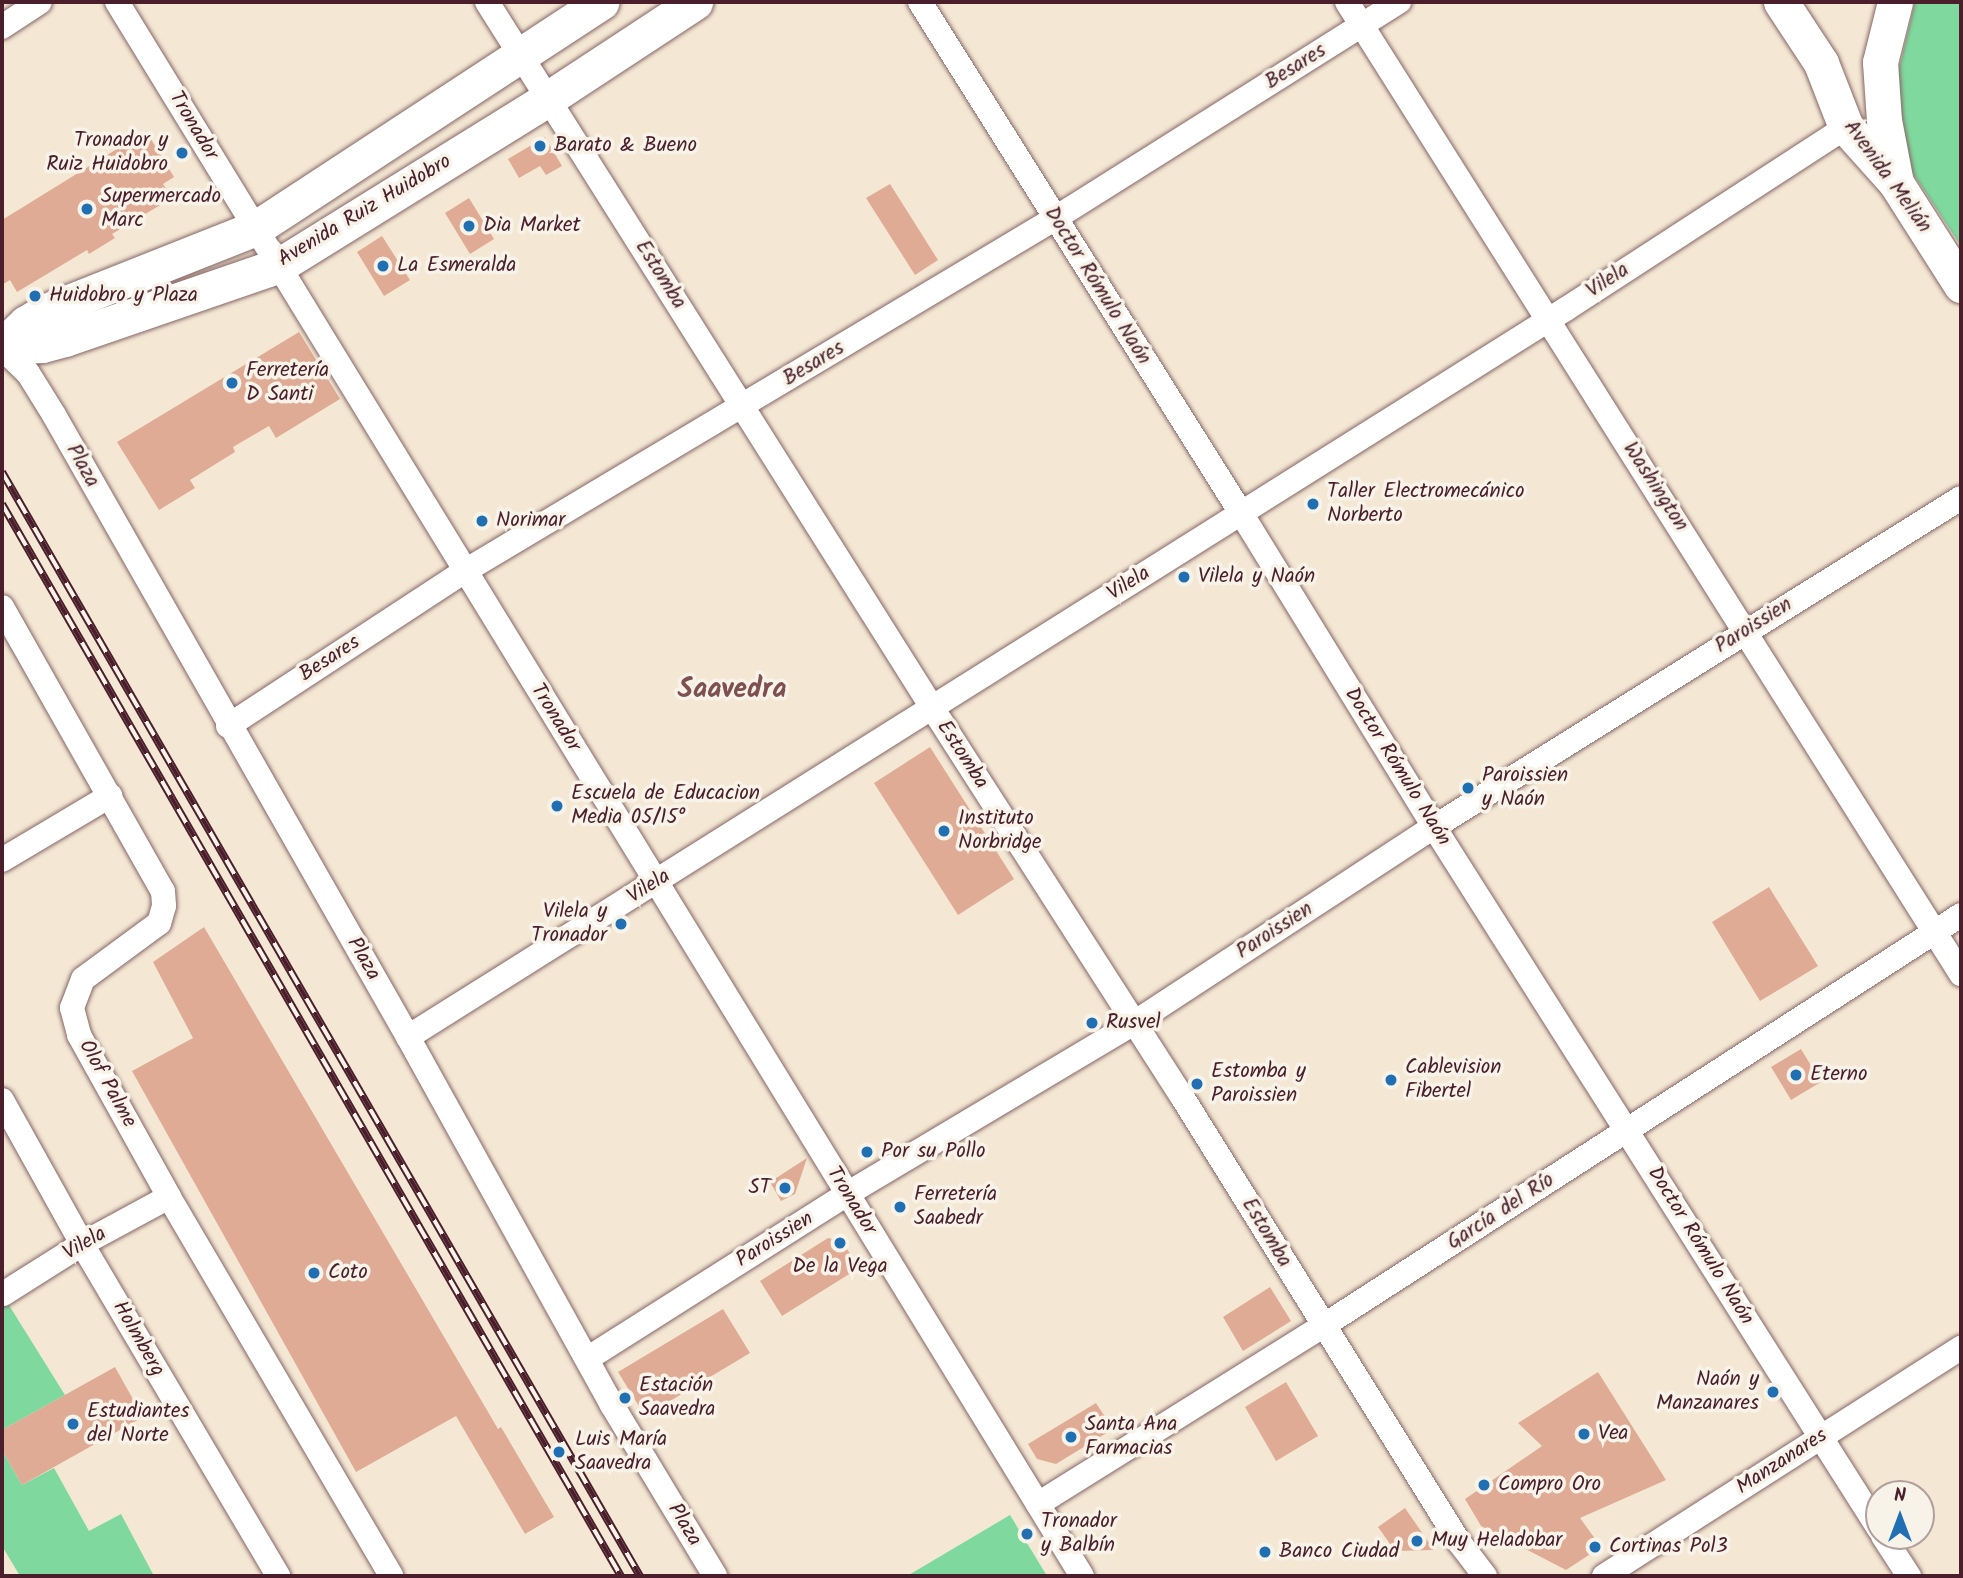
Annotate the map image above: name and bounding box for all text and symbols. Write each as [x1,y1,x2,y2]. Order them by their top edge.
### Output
street label: Besares [1261,39,1331,95]
street label: Tronador [163,87,223,165]
street label: Avenida Melián [1838,116,1936,238]
place label: Tronador y Ruiz Huidobro [46,128,168,178]
place label: Barato & Bueno [554,133,697,159]
marker: Barato & Bueno [532,138,548,154]
marker: Tronador y Ruiz Huidobro [174,145,190,161]
street label: Avenida Ruiz Huidobro [274,149,456,273]
place label: Supermercado Marc [101,184,221,234]
marker: Supermercado Marc [79,201,95,217]
street label: Doctor Rómulo Naón [1038,202,1156,370]
place label: Dia Market [483,213,581,239]
marker: Dia Market [461,218,477,234]
street label: Estomba [629,236,691,314]
place label: La Esmeralda [397,253,516,279]
marker: La Esmeralda [375,258,391,274]
street label: Vilela [1582,258,1634,304]
place label: Huidobro y Plaza [49,283,198,309]
marker: Huidobro y Plaza [27,288,43,304]
street label: Besares [779,336,849,392]
place label: Ferretería D Santi [246,358,329,408]
marker: Ferretería D Santi [224,375,240,391]
street label: Washington [1617,438,1693,536]
street label: Plaza [60,440,104,492]
place label: Taller Electromecánico Norberto [1327,479,1524,529]
marker: Taller Electromecánico Norberto [1305,496,1321,512]
place label: Norimar [496,508,565,534]
marker: Norimar [474,513,490,529]
street label: Vilela [1103,561,1155,607]
place label: Vilela y Naón [1198,564,1315,590]
marker: Vilela y Naón [1176,569,1192,585]
street label: Paroissien [1711,592,1797,660]
street label: Besares [295,630,365,688]
district label: Saavedra [677,673,787,707]
street label: Tronador [524,679,586,757]
street label: Doctor Rómulo Naón [1338,683,1456,851]
street label: Estomba [931,716,993,794]
place label: Paroissien y Naón [1482,763,1568,813]
marker: Paroissien y Naón [1460,780,1476,796]
place label: Escuela de Educacion Media 05/15° [571,781,760,831]
marker: Escuela de Educacion Media 05/15° [549,798,565,814]
place label: Instituto Norbridge [958,806,1042,856]
marker: Instituto Norbridge [936,823,952,839]
street label: Vilela [623,864,675,910]
street label: Paroissien [1232,897,1318,965]
place label: Vilela y Tronador [531,899,607,949]
marker: Vilela y Tronador [613,916,629,932]
street label: Plaza [341,933,385,985]
place label: Rusvel [1106,1010,1161,1036]
marker: Rusvel [1084,1015,1100,1031]
street label: Olof Palme [73,1036,141,1132]
place label: Cablevision Fibertel [1405,1055,1502,1105]
place label: Estomba y Paroissien [1211,1059,1306,1109]
place label: Eterno [1810,1062,1868,1088]
marker: Eterno [1788,1067,1804,1083]
marker: Cablevision Fibertel [1383,1072,1399,1088]
marker: Estomba y Paroissien [1189,1076,1205,1092]
place label: Por su Pollo [881,1139,985,1165]
marker: Por su Pollo [859,1144,875,1160]
street label: Tronador [820,1162,882,1240]
street label: Doctor Rómulo Naón [1641,1162,1759,1330]
street label: García del Río [1443,1168,1559,1256]
place label: ST [749,1175,771,1201]
marker: ST [777,1180,793,1196]
place label: Ferretería Saabedr [914,1182,997,1232]
street label: Estomba [1236,1194,1296,1272]
marker: Ferretería Saabedr [892,1199,908,1215]
street label: Paroissien [732,1206,818,1274]
street label: Vilela [59,1222,111,1266]
marker: De la Vega [832,1235,848,1251]
place label: De la Vega [792,1254,888,1280]
place label: Coto [328,1260,368,1286]
marker: Coto [306,1265,322,1281]
street label: Holmberg [106,1297,170,1381]
place label: Naón y Manzanares [1656,1367,1759,1417]
place label: Estación Saavedra [639,1373,715,1423]
marker: Naón y Manzanares [1765,1384,1781,1400]
marker: Estación Saavedra [617,1390,633,1406]
place label: Estudiantes del Norte [87,1399,190,1449]
place label: Santa Ana Farmacias [1085,1412,1177,1462]
marker: Estudiantes del Norte [65,1416,81,1432]
place label: Vea [1598,1421,1628,1447]
street label: Manzanares [1732,1423,1832,1501]
marker: Vea [1576,1426,1592,1442]
place label: Luis María Saavedra [575,1427,667,1477]
marker: Santa Ana Farmacias [1063,1429,1079,1445]
marker: Luis María Saavedra [549,1442,569,1462]
place label: Compro Oro [1498,1472,1601,1498]
marker: Compro Oro [1476,1477,1492,1493]
north arrow [1865,1480,1935,1550]
text: N [1894,1481,1906,1511]
street label: Plaza [661,1499,707,1551]
place label: Tronador y Balbín [1041,1509,1117,1559]
marker: Tronador y Balbín [1019,1526,1035,1542]
place label: Muy Heladobar [1431,1528,1562,1554]
marker: Muy Heladobar [1409,1533,1425,1549]
place label: Cortinas Pol3 [1609,1534,1728,1560]
place label: Banco Ciudad [1279,1539,1399,1565]
marker: Cortinas Pol3 [1587,1539,1603,1555]
marker: Banco Ciudad [1257,1544,1273,1560]

